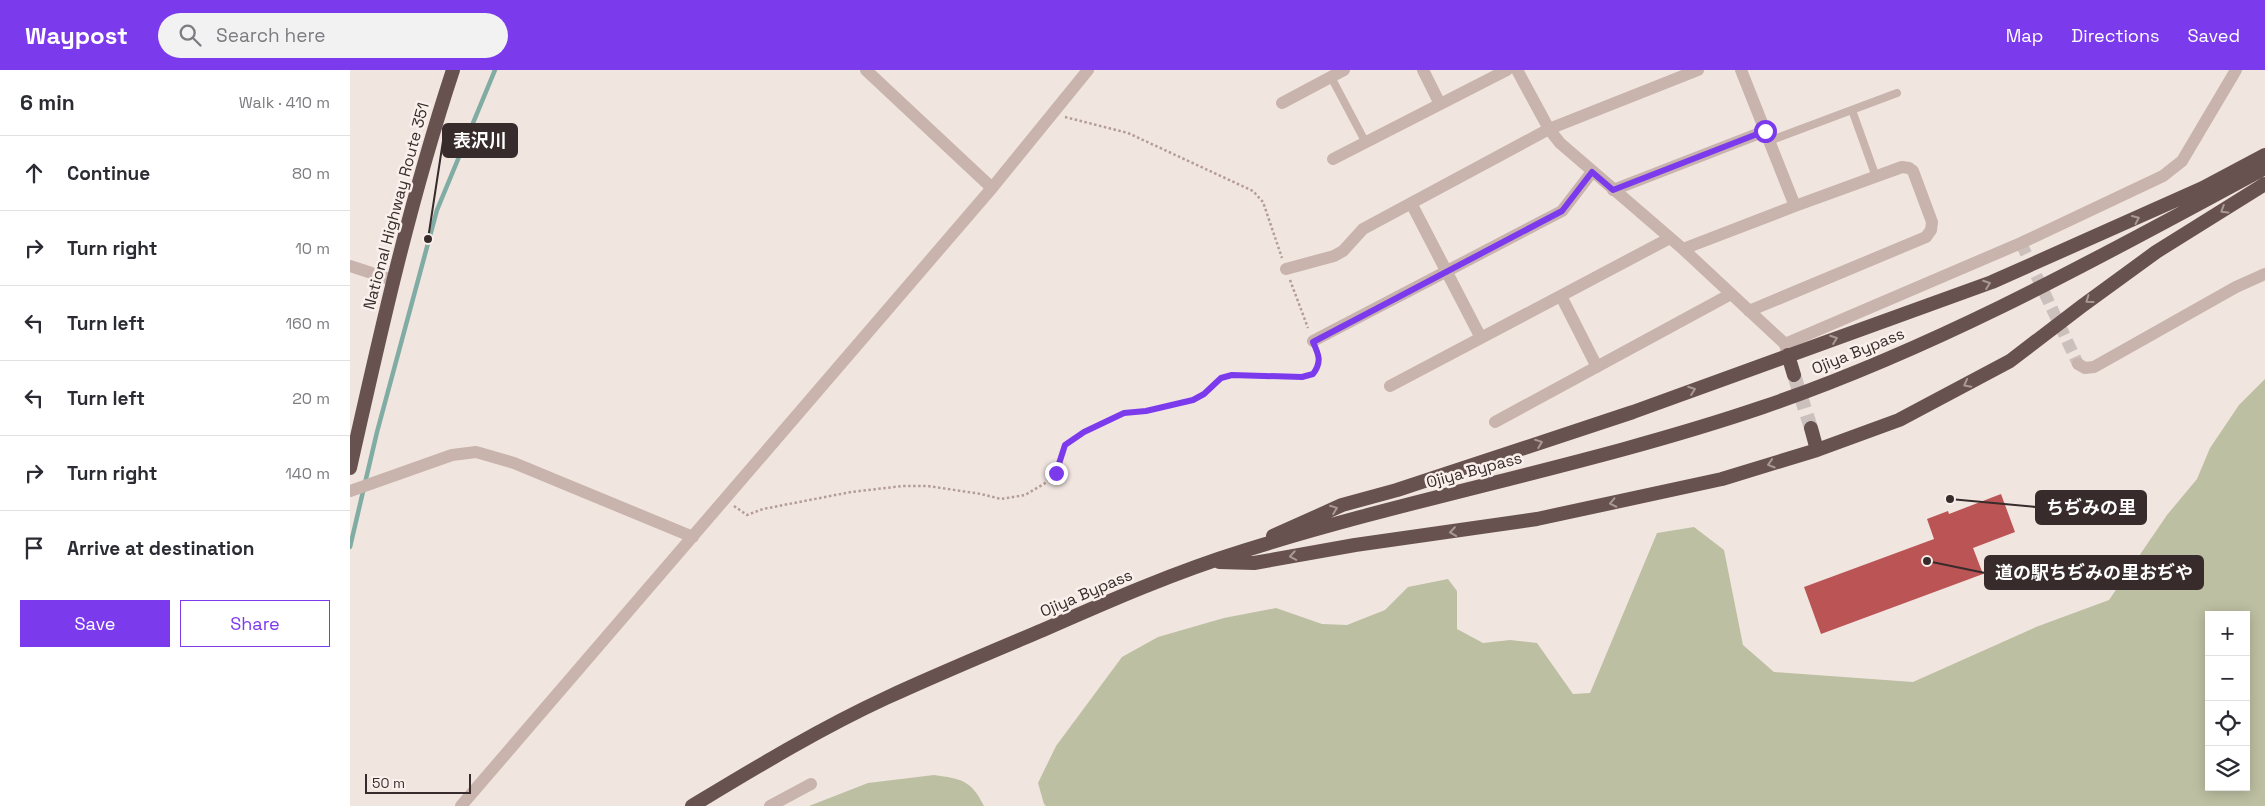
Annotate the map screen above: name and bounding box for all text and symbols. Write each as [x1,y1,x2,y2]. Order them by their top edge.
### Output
search box [158,13,508,58]
text: Waypost [25,20,128,51]
icon: search [176,21,204,49]
text: Search here [216,23,326,48]
text: Map [2006,24,2043,47]
text: Directions [2071,24,2160,47]
text: Saved [2188,24,2240,47]
text: 6 min [20,89,75,116]
text: Walk · 410 m [239,92,330,113]
street label: National Highway Route 351 [358,100,434,312]
route start [1754,120,1777,143]
callout: 表沢川 [443,124,517,157]
text: 表沢川 [453,129,507,152]
icon: ahead [20,159,48,187]
text: Continue [67,161,150,186]
text: 80 m [292,163,330,184]
one-way arrow [2220,203,2229,213]
one-way arrow [2131,214,2140,225]
icon: right [20,234,48,262]
text: Turn right [67,236,157,261]
text: 10 m [295,238,330,259]
one-way arrow [1982,280,1991,290]
one-way arrow [2086,295,2095,303]
icon: left [20,309,48,337]
text: Turn left [67,311,145,336]
text: 160 m [285,313,330,334]
street label: Ojiya Bypass [1808,323,1908,379]
one-way arrow [1829,334,1838,344]
one-way arrow [1963,378,1972,388]
icon: left [20,384,48,412]
text: Turn left [67,386,145,411]
one-way arrow [1687,386,1696,396]
text: 20 m [292,388,330,409]
one-way arrow [1534,439,1542,449]
street label: Ojiya Bypass [1424,447,1524,493]
icon: right [20,459,48,487]
one-way arrow [1767,459,1776,469]
text: Turn right [67,461,157,486]
route end [1045,462,1068,485]
text: 140 m [285,463,330,484]
callout: ちぢみの里 [2036,491,2146,524]
text: ちぢみの里 [2046,496,2136,519]
one-way arrow [1609,497,1618,507]
one-way arrow [1329,505,1338,515]
one-way arrow [1449,526,1458,536]
icon: arrive [20,534,48,562]
text: Arrive at destination [67,536,255,561]
one-way arrow [1288,551,1297,561]
callout: 道の駅ちぢみの里おぢや [1985,556,2203,589]
text: 道の駅ちぢみの里おぢや [1995,561,2193,584]
street label: Ojiya Bypass [1037,564,1135,622]
button: Save [20,600,170,647]
button: Share [180,600,330,647]
map controls [2205,611,2250,791]
button: + [2205,611,2250,656]
button: − [2205,656,2250,701]
button: locate [2205,701,2250,746]
button: layers [2205,746,2250,791]
scale bar [365,771,471,794]
text: 50 m [372,774,405,792]

